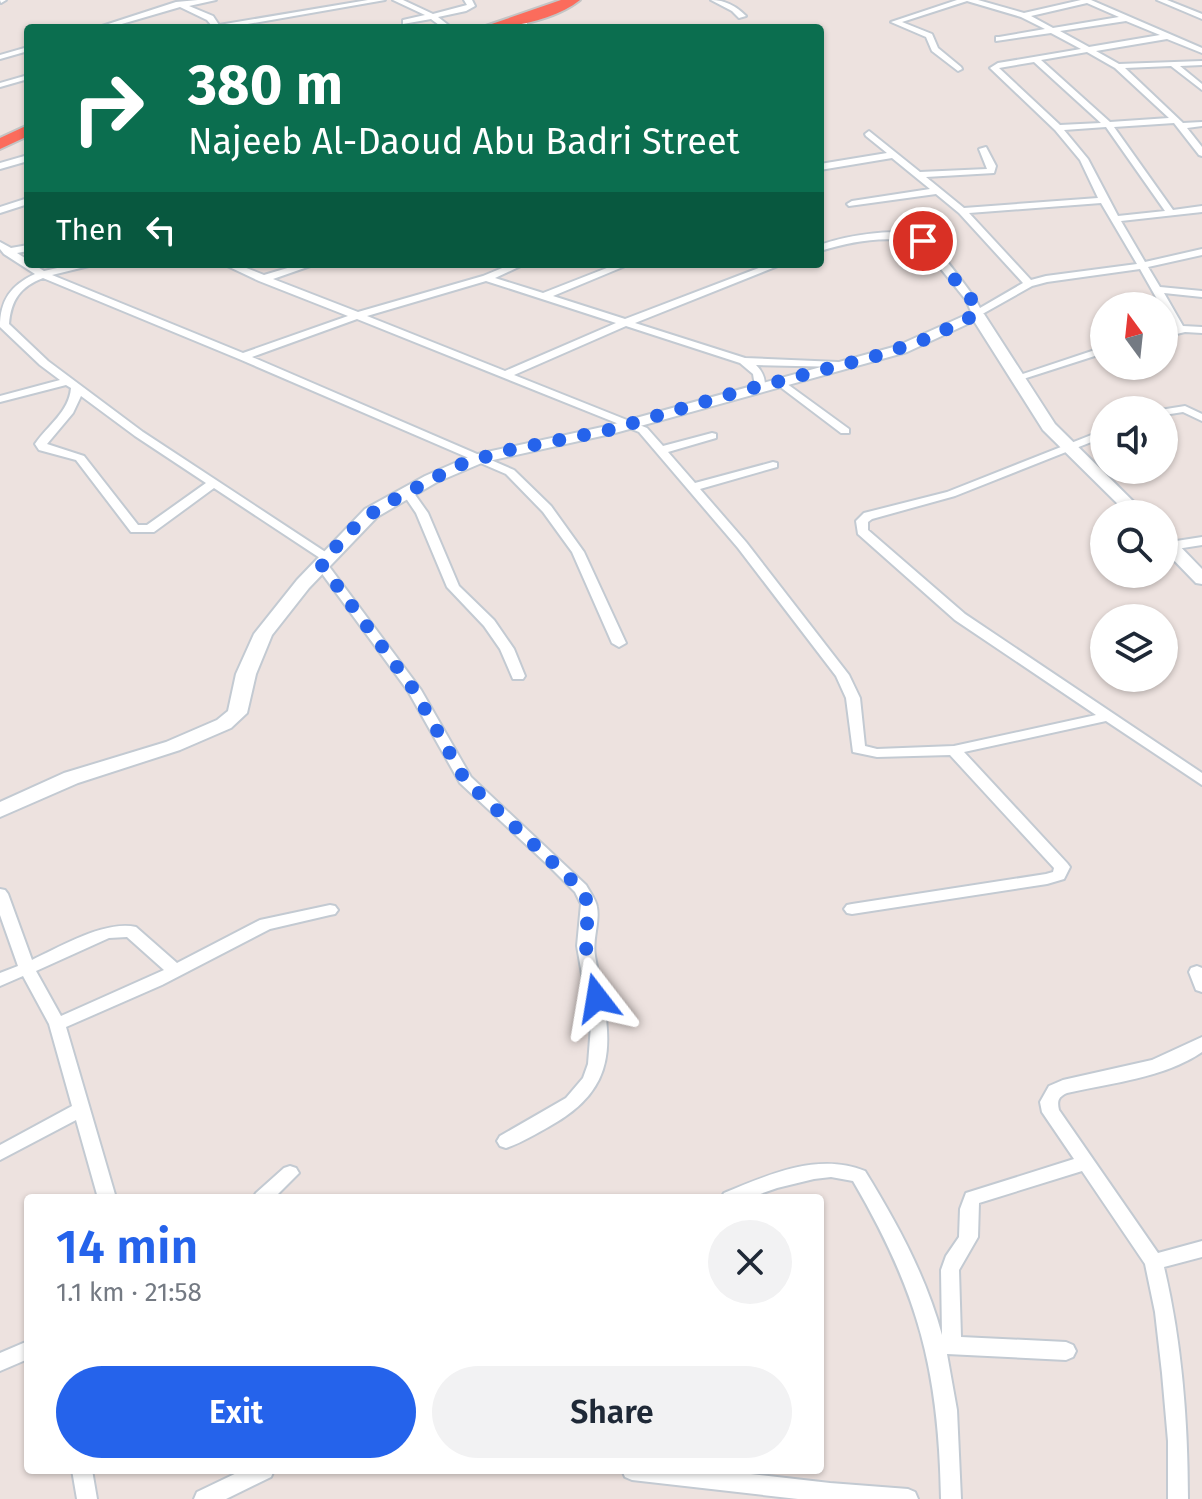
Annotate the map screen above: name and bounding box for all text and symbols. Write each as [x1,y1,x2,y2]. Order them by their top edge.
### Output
text: 380 m [188,52,343,119]
icon: right [56,56,160,160]
text: Najeeb Al-Daoud Abu Badri Street [188,120,740,164]
pin [889,207,957,275]
icon: left [139,208,183,252]
text: Then [56,212,123,248]
icon: arrive [901,219,945,263]
north arrow [1090,292,1178,380]
map controls [1090,292,1178,692]
button: sound [1090,396,1178,484]
button: search [1090,500,1178,588]
button: layers [1090,604,1178,692]
position arrow [555,956,639,1040]
text: 14 min [56,1218,198,1276]
button: close [708,1220,792,1304]
text: 1.1 km · 21:58 [56,1277,202,1308]
button: Exit [56,1366,416,1458]
button: Share [432,1366,792,1458]

